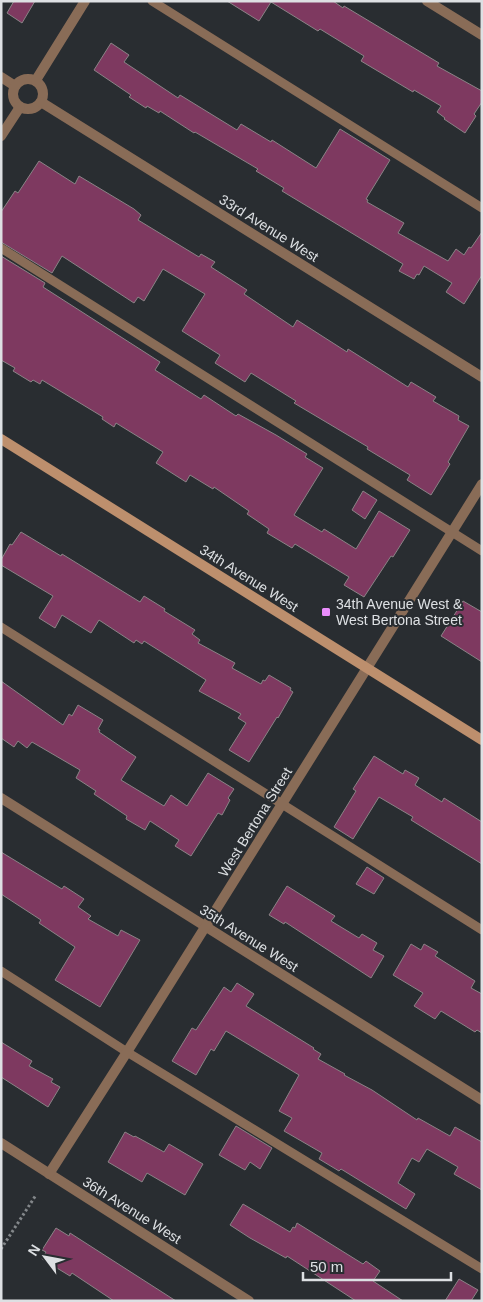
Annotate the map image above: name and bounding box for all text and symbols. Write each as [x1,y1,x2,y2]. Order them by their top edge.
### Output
street label: 33rd Avenue West [216,191,322,265]
street label: 34th Avenue West [197,541,301,615]
place label: 34th Avenue West & West Bertona Street [336,596,463,628]
marker: 34th Avenue West & West Bertona Street [320,606,332,618]
street label: West Bertona Street [215,764,295,880]
street label: 35th Avenue West [197,901,301,975]
street label: 36th Avenue West [80,1173,184,1247]
north arrow [20,1232,70,1282]
text: N [25,1242,43,1259]
scale bar [303,1250,450,1282]
text: 50 m [310,1258,343,1275]

